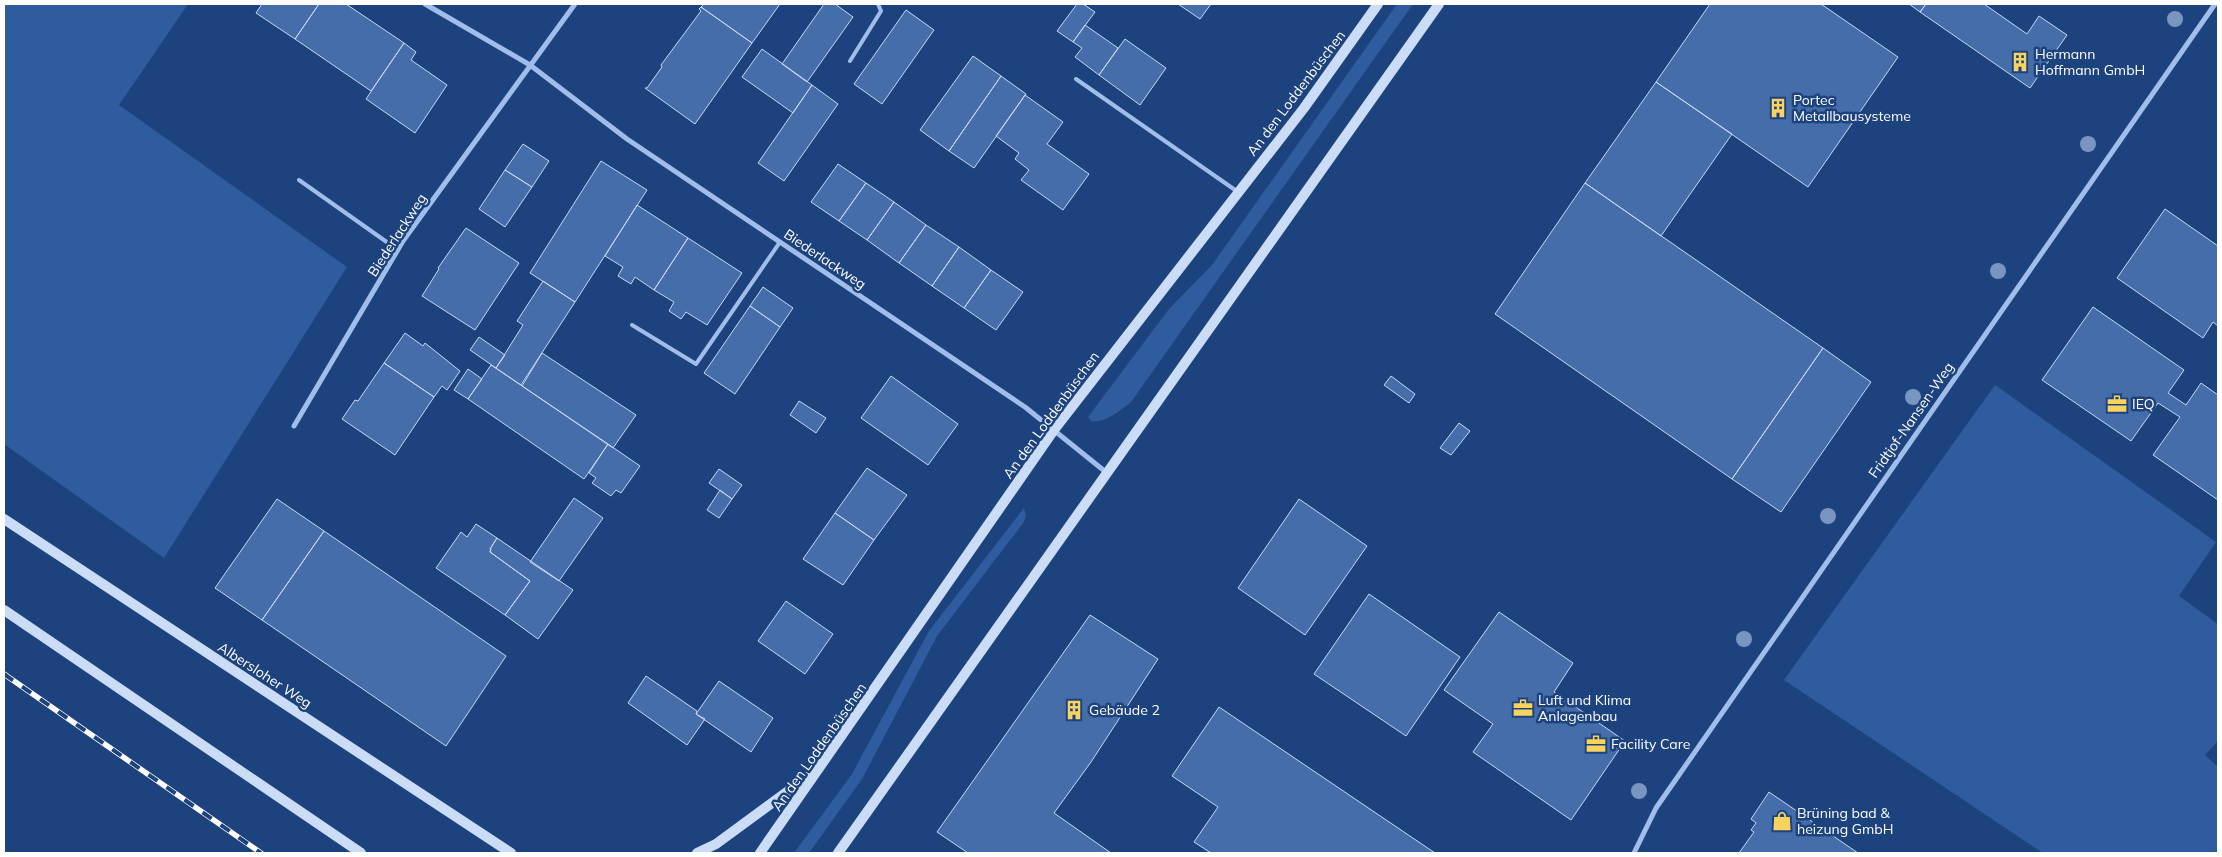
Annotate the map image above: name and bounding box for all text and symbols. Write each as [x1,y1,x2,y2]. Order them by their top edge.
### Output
street label: An den Loddenbüschen [1243,27,1349,159]
place label: Hermann Hoffmann GmbH [2035,45,2145,79]
building icon: Hermann Hoffmann GmbH [2009,51,2031,73]
place label: Portec Metallbausysteme [1793,91,1911,125]
building icon: Portec Metallbausysteme [1767,97,1789,119]
street label: Biederlackweg [363,190,431,280]
street label: Biederlackweg [780,225,870,293]
street label: An den Loddenbüschen [999,348,1103,482]
street label: Fridtjof-Nansen-Weg [1864,359,1958,481]
office icon: IEQ [2106,393,2128,415]
place label: IEQ [2132,395,2155,413]
street label: Albersloher Weg [215,638,315,712]
street label: An den Loddenbüschen [768,679,870,815]
place label: Luft und Klima Anlagenbau [1538,691,1631,725]
office icon: Luft und Klima Anlagenbau [1512,697,1534,719]
building icon: Gebäude 2 [1063,699,1085,721]
place label: Gebäude 2 [1089,701,1160,719]
office icon: Facility Care [1585,733,1607,755]
place label: Facility Care [1611,735,1690,753]
place label: Brüning bad & heizung GmbH [1797,804,1893,838]
shop icon: Brüning bad & heizung GmbH [1771,810,1793,832]

